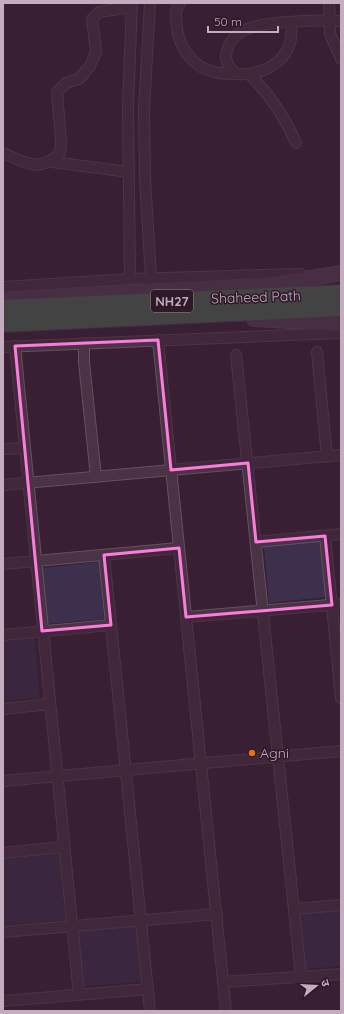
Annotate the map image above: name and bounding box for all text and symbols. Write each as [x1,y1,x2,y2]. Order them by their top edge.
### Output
scale bar [208,8,278,34]
text: 50 m [214,14,242,29]
street label: Shaheed Path [211,286,301,308]
road number: NH27 [151,290,193,312]
place label: Agni [260,744,289,762]
marker: Agni [247,748,257,758]
north arrow [296,966,336,1006]
text: उ [318,978,333,989]

